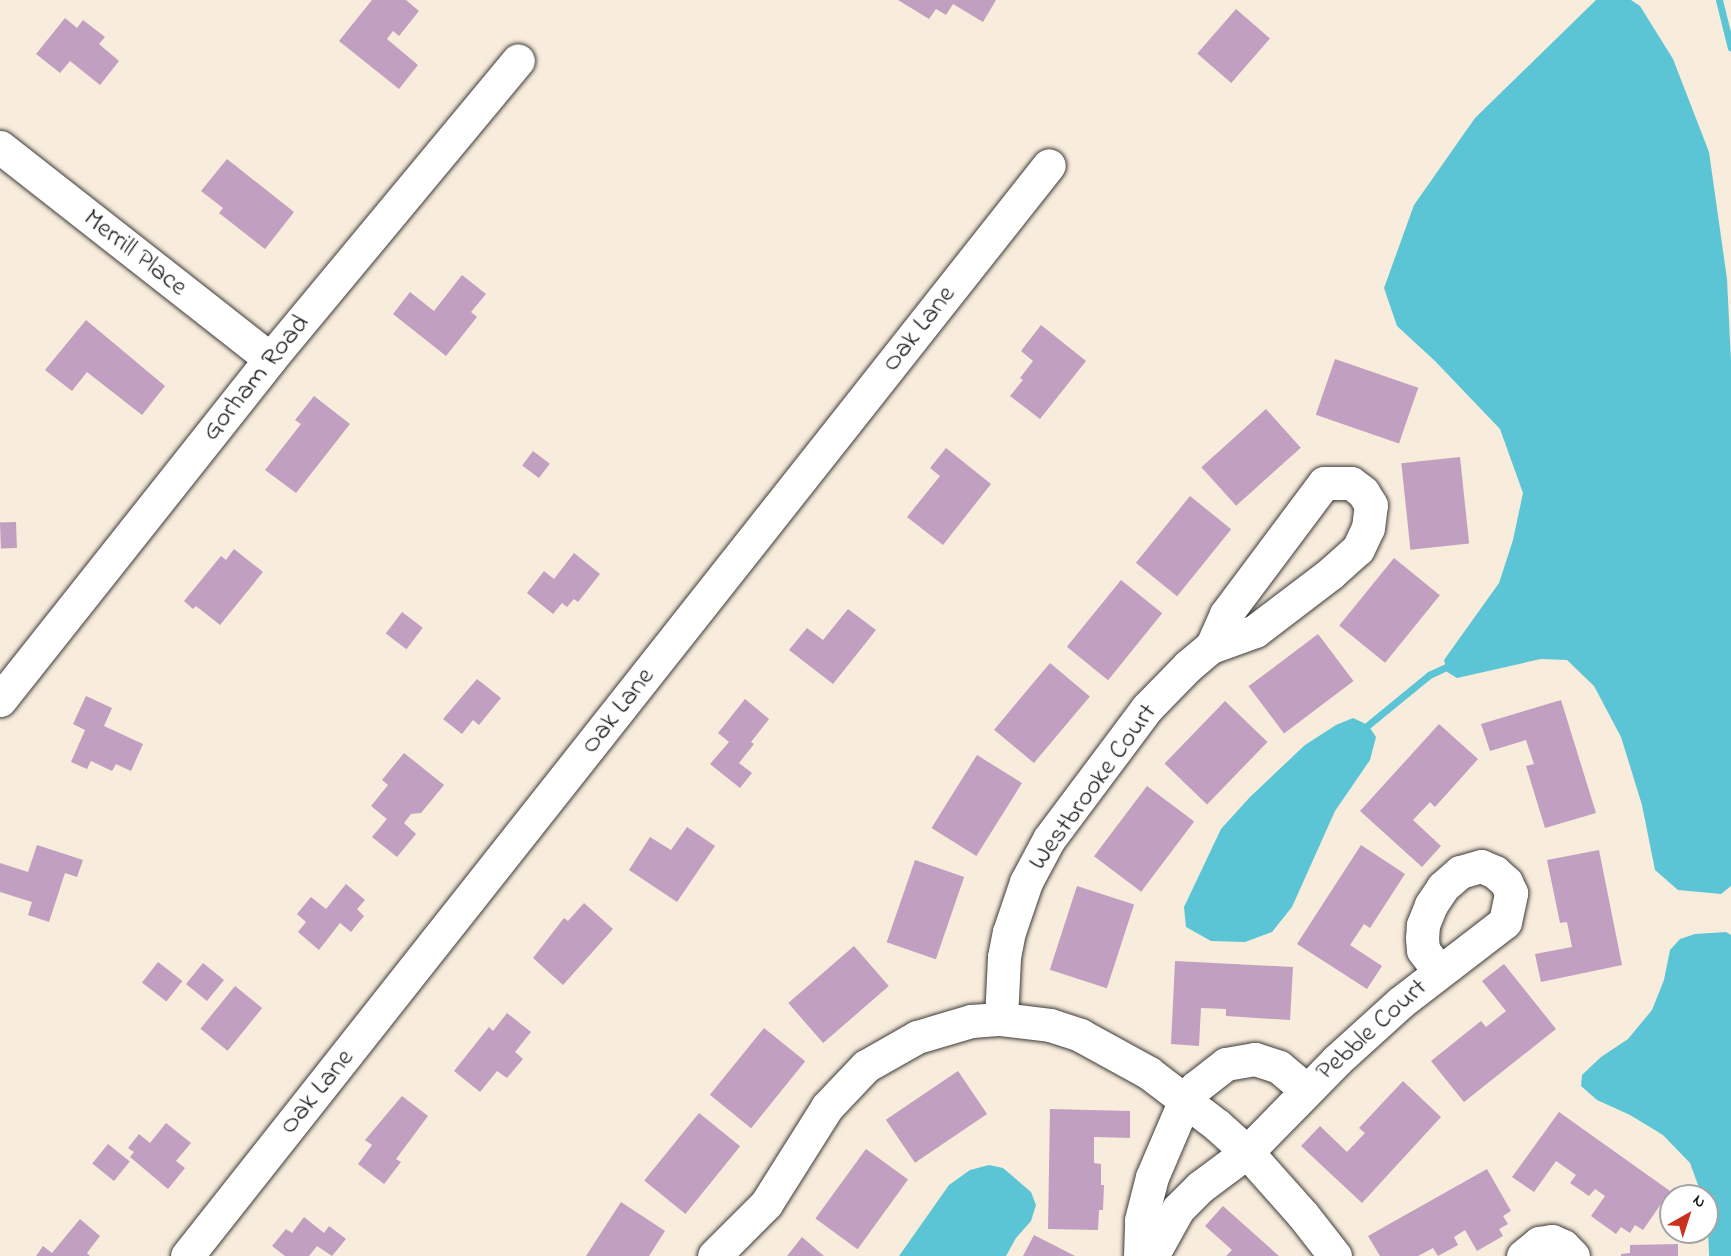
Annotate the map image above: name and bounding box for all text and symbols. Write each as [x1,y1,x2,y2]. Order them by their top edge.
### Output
street label: Merrill Place [77,202,193,304]
street label: Oak Lane [875,279,963,379]
street label: Gorham Road [195,308,317,448]
street label: Oak Lane [574,661,662,761]
street label: Westbrooke Court [1022,697,1164,877]
street label: Pebble Court [1310,972,1434,1088]
street label: Oak Lane [273,1043,361,1141]
north arrow [1659,1184,1719,1244]
text: N [1687,1189,1711,1214]

